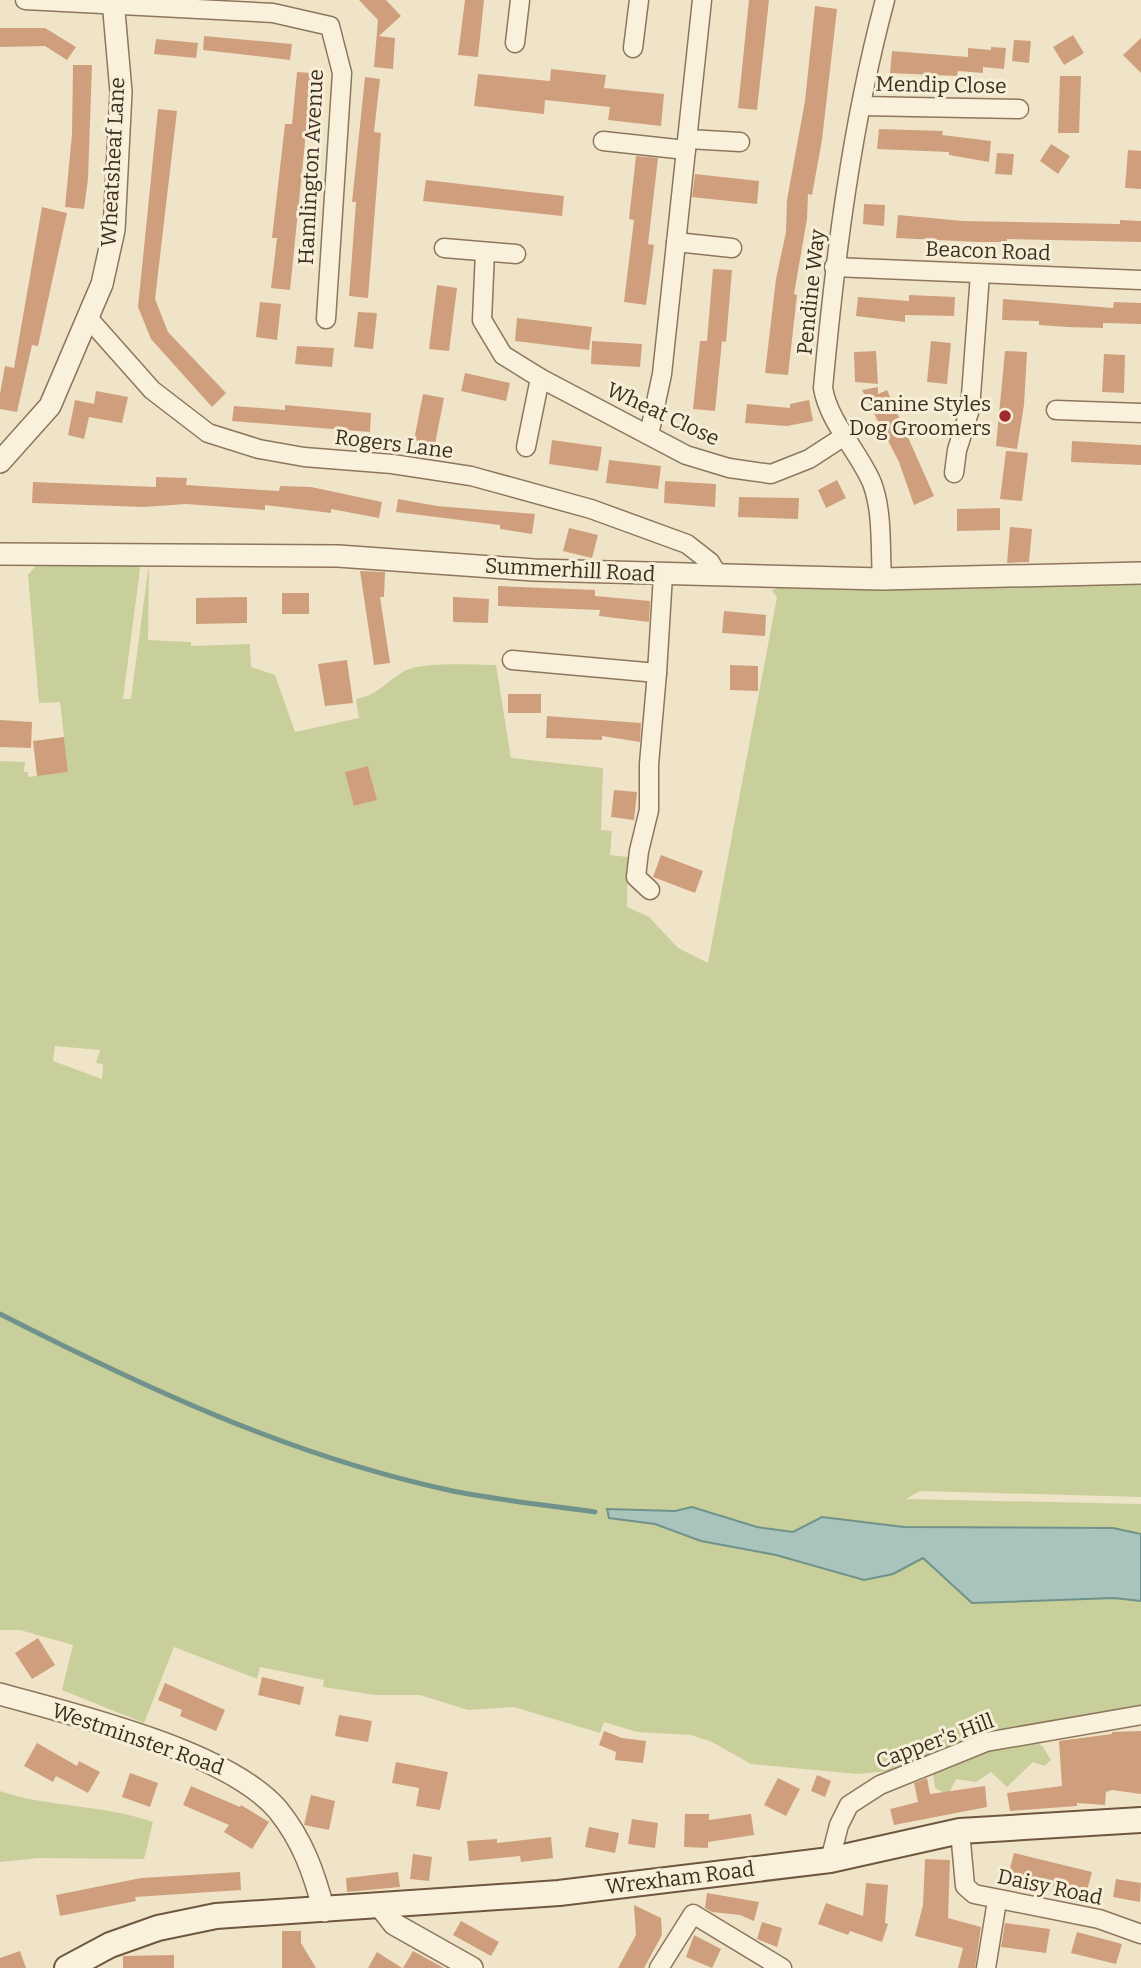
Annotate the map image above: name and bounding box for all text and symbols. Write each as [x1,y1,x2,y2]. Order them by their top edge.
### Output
street label: Hamlington Avenue [293,69,329,265]
street label: Mendip Close [875,71,1007,99]
street label: Wheatsheaf Lane [96,76,130,248]
street label: Pendine Way [791,227,831,356]
street label: Beacon Road [925,236,1051,266]
street label: Wheat Close [602,377,724,451]
place label: Canine Styles Dog Groomers [849,391,991,441]
marker: Canine Styles Dog Groomers [997,408,1013,424]
street label: Rogers Lane [333,424,455,464]
street label: Summerhill Road [484,553,656,587]
street label: Westminster Road [48,1697,228,1781]
street label: Capper's Hill [873,1708,997,1774]
street label: Wrexham Road [604,1856,756,1900]
street label: Daisy Road [995,1863,1105,1911]

